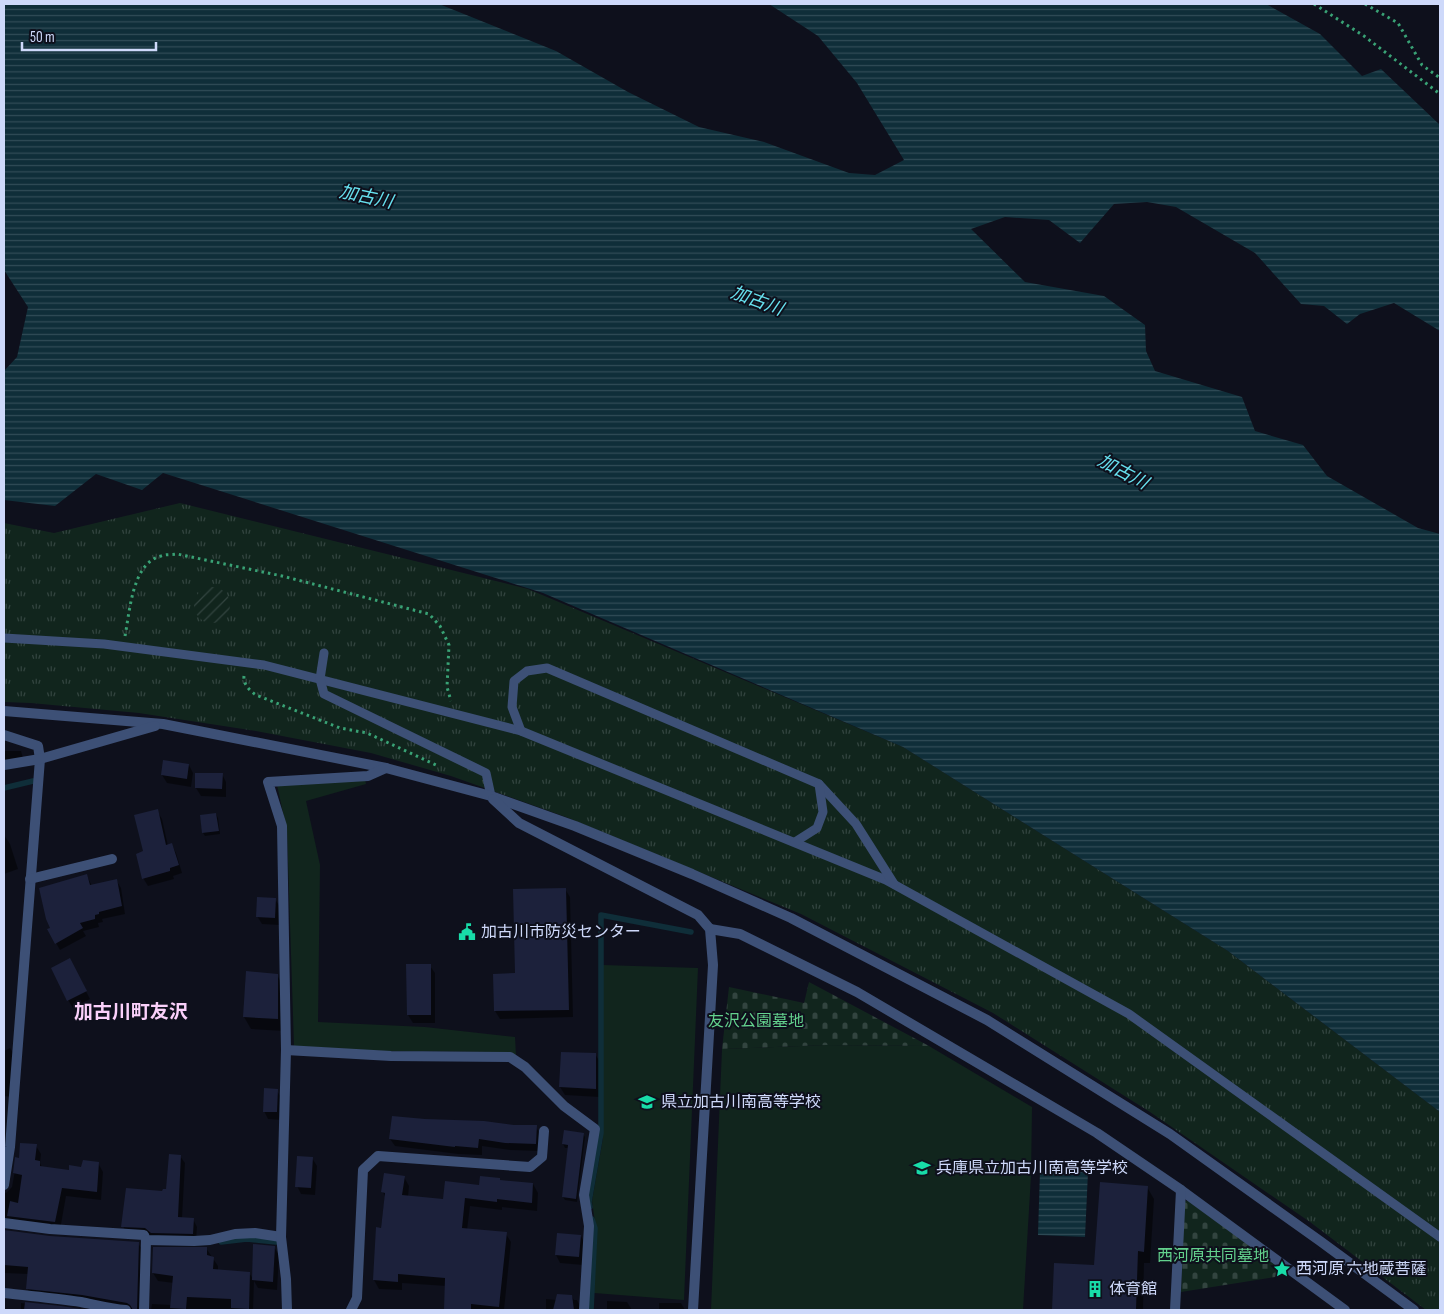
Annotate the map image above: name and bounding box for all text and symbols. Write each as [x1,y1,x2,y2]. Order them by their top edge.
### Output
scale bar [22,20,156,52]
text: 50 m [30,28,55,47]
water label: 加古川 [337,181,397,213]
water label: 加古川 [728,282,788,321]
water label: 加古川 [1094,450,1154,495]
public building icon: 加古川市防災センター [457,922,477,942]
place label: 加古川市防災センター [481,923,641,942]
district label: 加古川町友沢 [74,1001,188,1024]
park label: 友沢公園墓地 [708,1012,804,1031]
school or university icon: 県立加古川南高等学校 [637,1092,657,1112]
place label: 県立加古川南高等学校 [661,1093,821,1112]
school or university icon: 兵庫県立加古川南高等学校 [912,1158,932,1178]
place label: 兵庫県立加古川南高等学校 [936,1159,1128,1178]
park label: 西河原共同墓地 [1157,1247,1269,1266]
place icon: 西河原 六地蔵菩薩 [1272,1259,1292,1279]
place label: 西河原 六地蔵菩薩 [1296,1260,1427,1279]
building icon: 体育館 [1085,1279,1105,1299]
place label: 体育館 [1109,1280,1157,1299]

